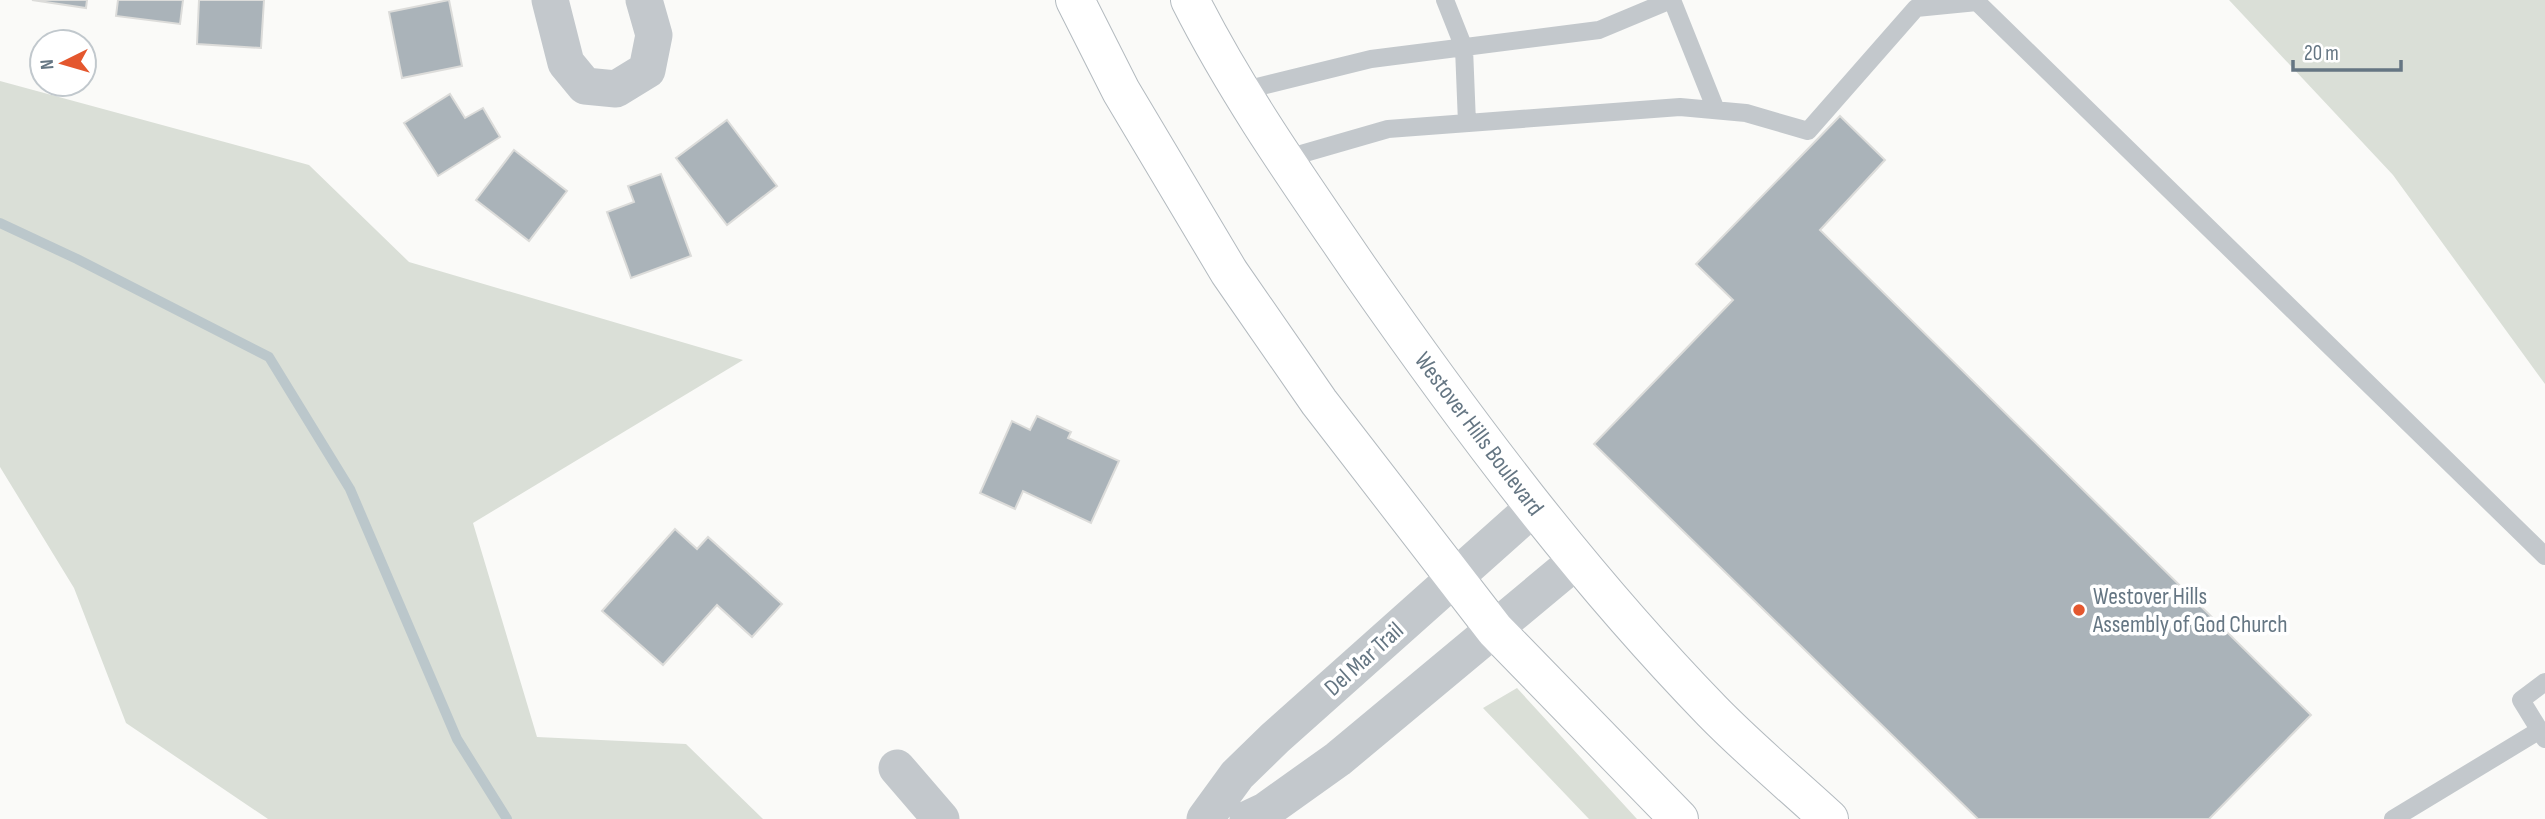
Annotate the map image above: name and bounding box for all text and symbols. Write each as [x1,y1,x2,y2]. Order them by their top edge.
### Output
north arrow [28,28,98,98]
scale bar [2293,28,2402,72]
text: 20 m [2304,41,2339,66]
text: N [36,58,59,70]
street label: Westover Hills Boulevard [1408,347,1550,521]
place label: Westover Hills Assembly of God Church [2092,582,2288,639]
marker: Westover Hills Assembly of God Church [2071,602,2087,618]
street label: Del Mar Trail [1318,616,1410,702]

